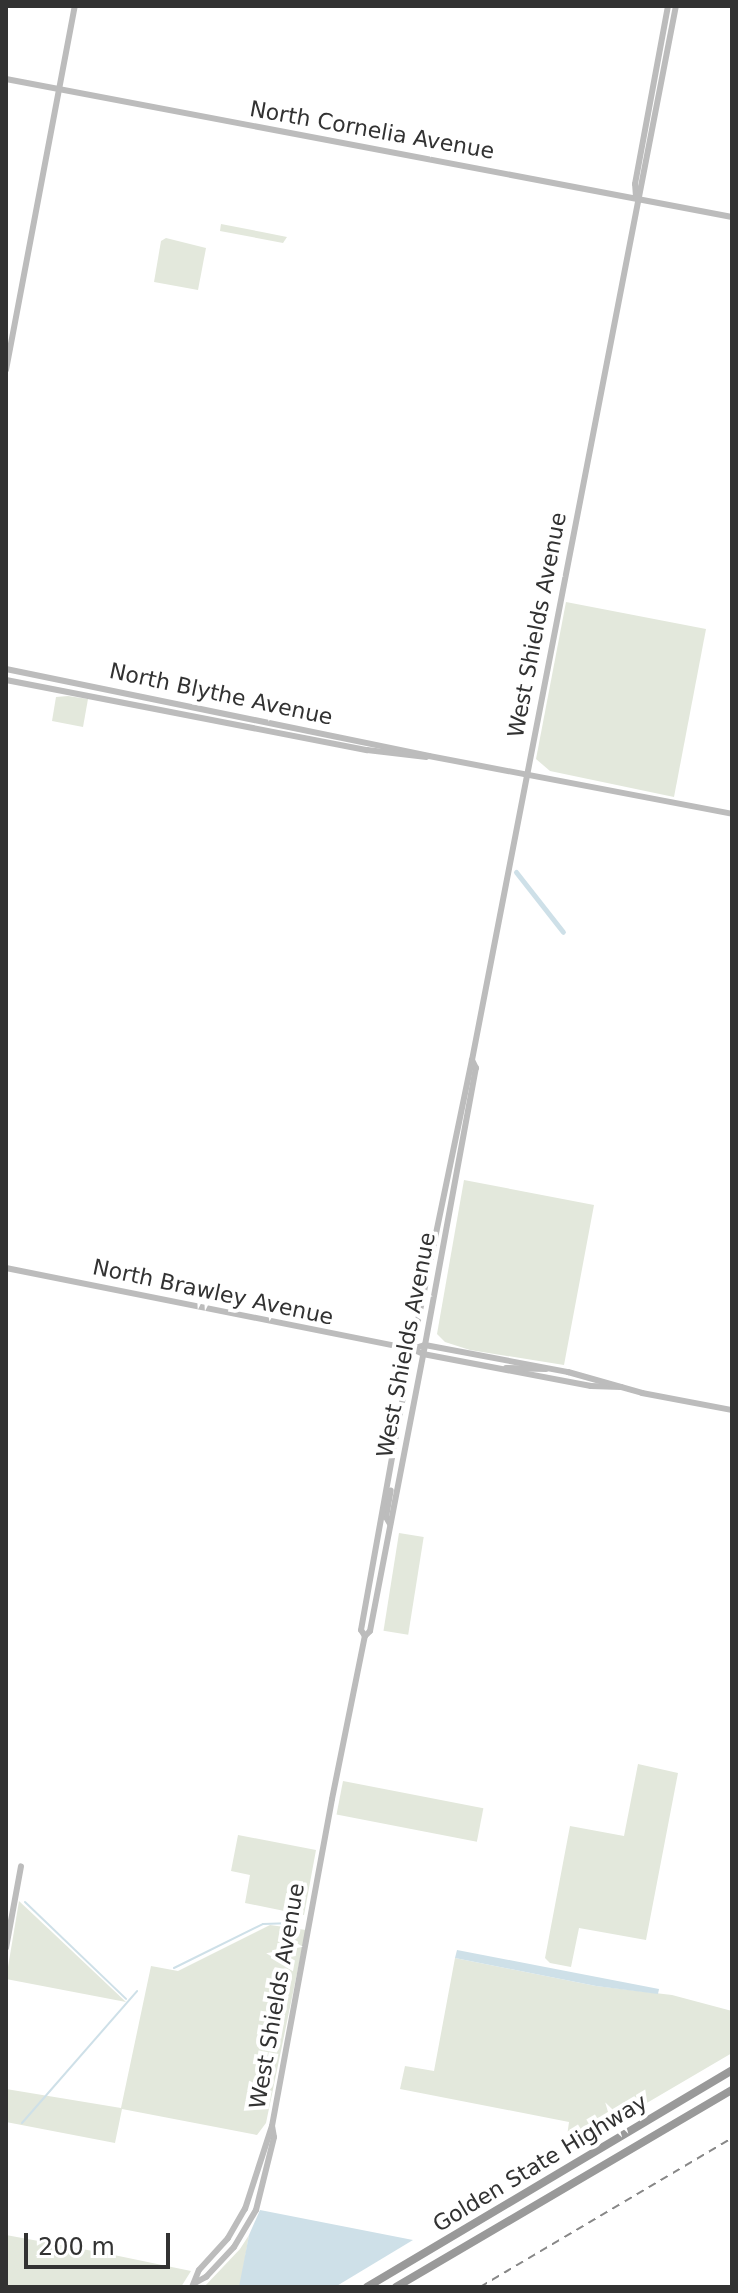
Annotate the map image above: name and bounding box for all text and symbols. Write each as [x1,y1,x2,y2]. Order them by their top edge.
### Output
street label: North Cornelia Avenue [248,95,496,165]
street label: West Shields Avenue [502,510,572,740]
street label: North Blythe Avenue [107,657,335,731]
street label: West Shields Avenue [371,1230,441,1460]
street label: North Brawley Avenue [90,1254,336,1330]
street label: West Shields Avenue [244,1881,310,2111]
street label: Golden State Highway [428,2089,652,2237]
scale bar [28,2217,174,2267]
text: 200 m [38,2233,115,2261]

